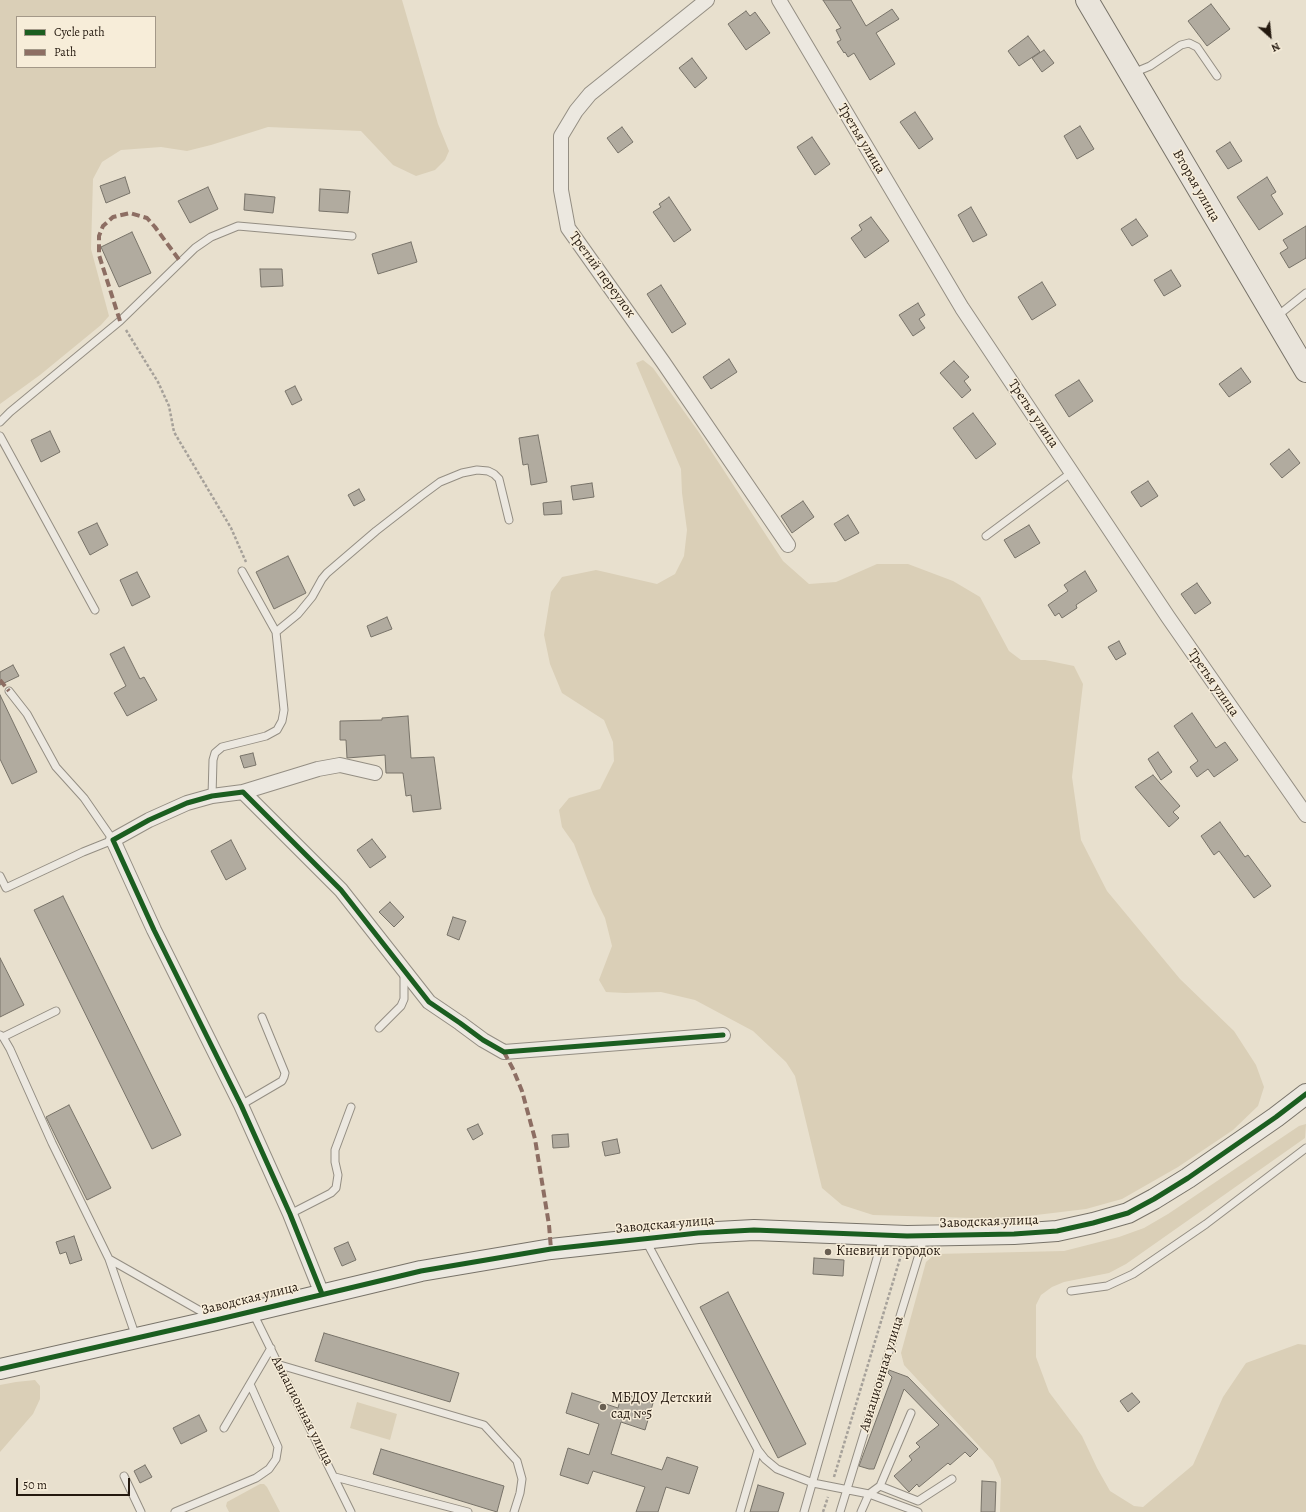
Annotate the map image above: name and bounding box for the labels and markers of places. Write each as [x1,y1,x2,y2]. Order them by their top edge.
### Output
place label: Кневичи городок [836,1244,941,1260]
marker: Кневичи городок [823,1247,833,1257]
place label: МБДОУ Детский сад №5 [611,1391,712,1424]
marker: МБДОУ Детский сад №5 [598,1402,608,1412]

